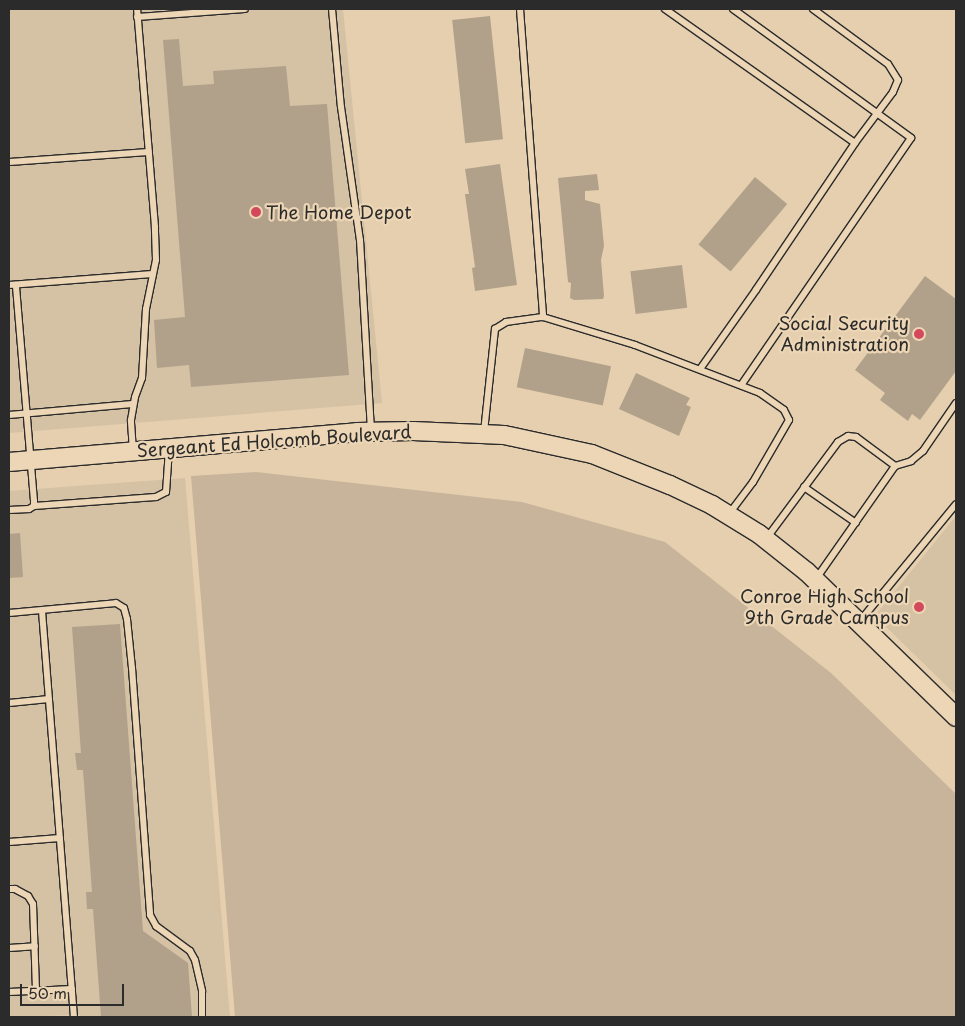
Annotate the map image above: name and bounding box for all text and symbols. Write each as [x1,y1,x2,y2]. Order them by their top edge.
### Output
place label: The Home Depot [266,201,412,223]
marker: The Home Depot [250,206,262,218]
place label: Social Security Administration [779,313,909,356]
marker: Social Security Administration [913,328,925,340]
street label: Sergeant Ed Holcomb Boulevard [135,421,413,461]
place label: Conroe High School 9th Grade Campus [738,586,909,628]
marker: Conroe High School 9th Grade Campus [913,601,925,613]
scale bar [22,974,126,1006]
text: 50 m [28,981,67,1004]

